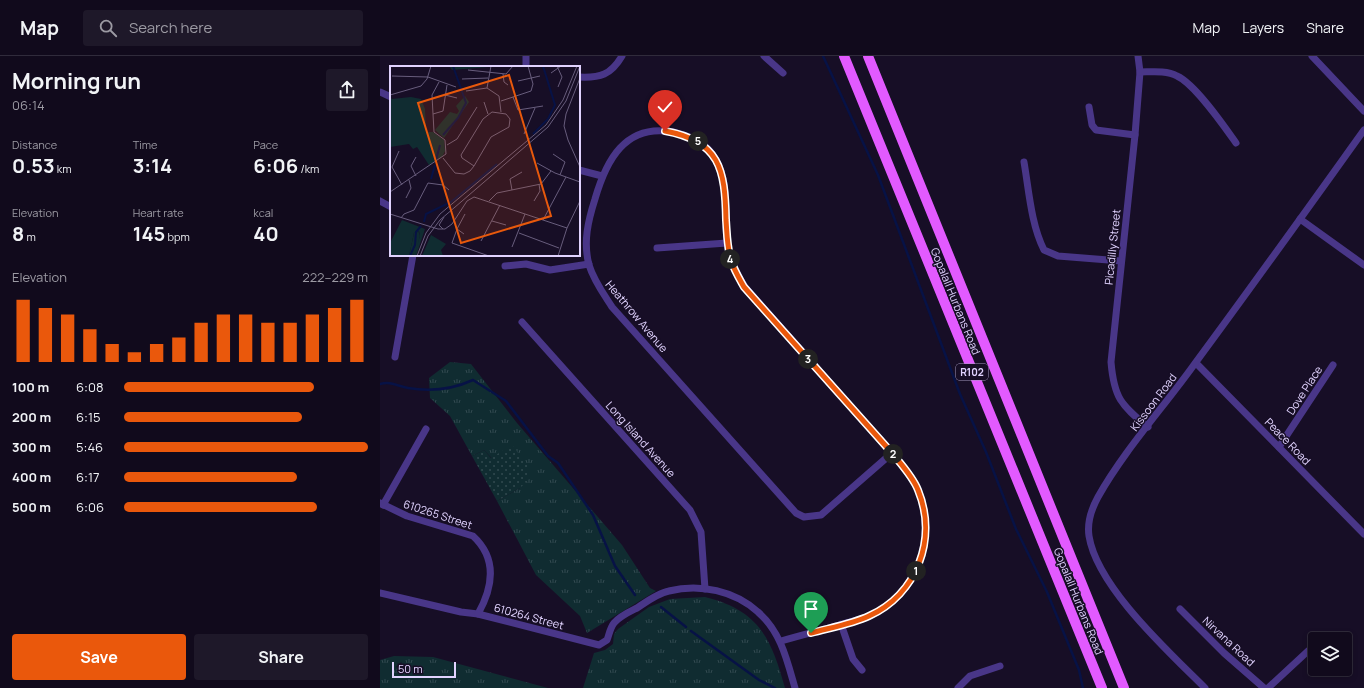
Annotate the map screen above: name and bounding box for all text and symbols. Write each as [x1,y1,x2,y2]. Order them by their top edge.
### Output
search box [83,10,363,46]
text: Map [20,15,59,41]
icon: search [97,17,119,39]
text: Search here [129,17,212,38]
text: Map [1192,18,1220,37]
text: Layers [1242,18,1284,37]
text: Share [1306,18,1344,37]
text: Morning run [12,66,141,96]
inset map [390,66,580,256]
button: share [326,69,368,111]
pin [648,90,682,131]
text: 06:14 [12,96,45,114]
icon: check [654,96,676,118]
pin: 5 [688,131,708,151]
text: 5 [695,133,701,148]
text: Distance [12,137,57,152]
text: Time [133,137,158,152]
text: Pace [253,137,278,152]
text: 0.53 [12,152,55,179]
text: 3:14 [133,152,172,179]
text: 6:06 [253,152,298,179]
text: km [55,161,72,176]
text: /km [298,161,319,176]
text: Elevation [12,205,58,220]
text: Heart rate [133,205,184,220]
text: kcal [253,205,273,220]
street label: Picadilly Street [1101,208,1123,286]
text: 8 [12,220,24,247]
text: 145 [133,220,165,247]
text: 40 [253,220,279,247]
text: m [24,229,36,244]
text: bpm [165,229,190,244]
street label: Gopalall Hurbans Road [928,245,984,357]
pin: 4 [720,249,740,269]
text: 4 [727,251,733,266]
text: Elevation [12,268,67,286]
text: 222–229 m [302,268,368,286]
street label: Heathrow Avenue [603,277,672,355]
pin: 3 [798,349,818,369]
text: 3 [805,351,811,366]
street label: Dove Place [1283,362,1326,417]
road number: R102 [956,364,988,380]
street label: Kissoon Road [1126,370,1180,434]
text: 100 m [12,378,49,396]
text: 6:08 [76,378,103,396]
street label: Long Island Avenue [603,398,679,481]
text: 200 m [12,408,51,426]
text: 6:15 [76,408,101,426]
street label: Peace Road [1262,414,1314,468]
text: 300 m [12,438,51,456]
text: 5:46 [76,438,103,456]
pin: 2 [883,444,903,464]
text: 2 [890,446,896,461]
text: 400 m [12,468,51,486]
text: 6:17 [76,468,100,486]
street label: 610265 Street [402,496,474,532]
text: 500 m [12,498,51,516]
text: 6:06 [76,498,104,516]
street label: Gopalall Hurbans Road [1051,545,1107,657]
pin: 1 [906,561,926,581]
text: 1 [914,563,918,578]
pin [794,592,828,633]
icon: arrive [800,598,822,620]
street label: 610264 Street [492,599,566,633]
street label: Nirvana Road [1200,613,1258,669]
map controls [1308,632,1352,676]
button: layers [1308,632,1352,676]
button: Save [12,634,186,680]
button: Share [194,634,368,680]
scale bar [392,660,456,679]
text: 50 m [398,661,423,676]

